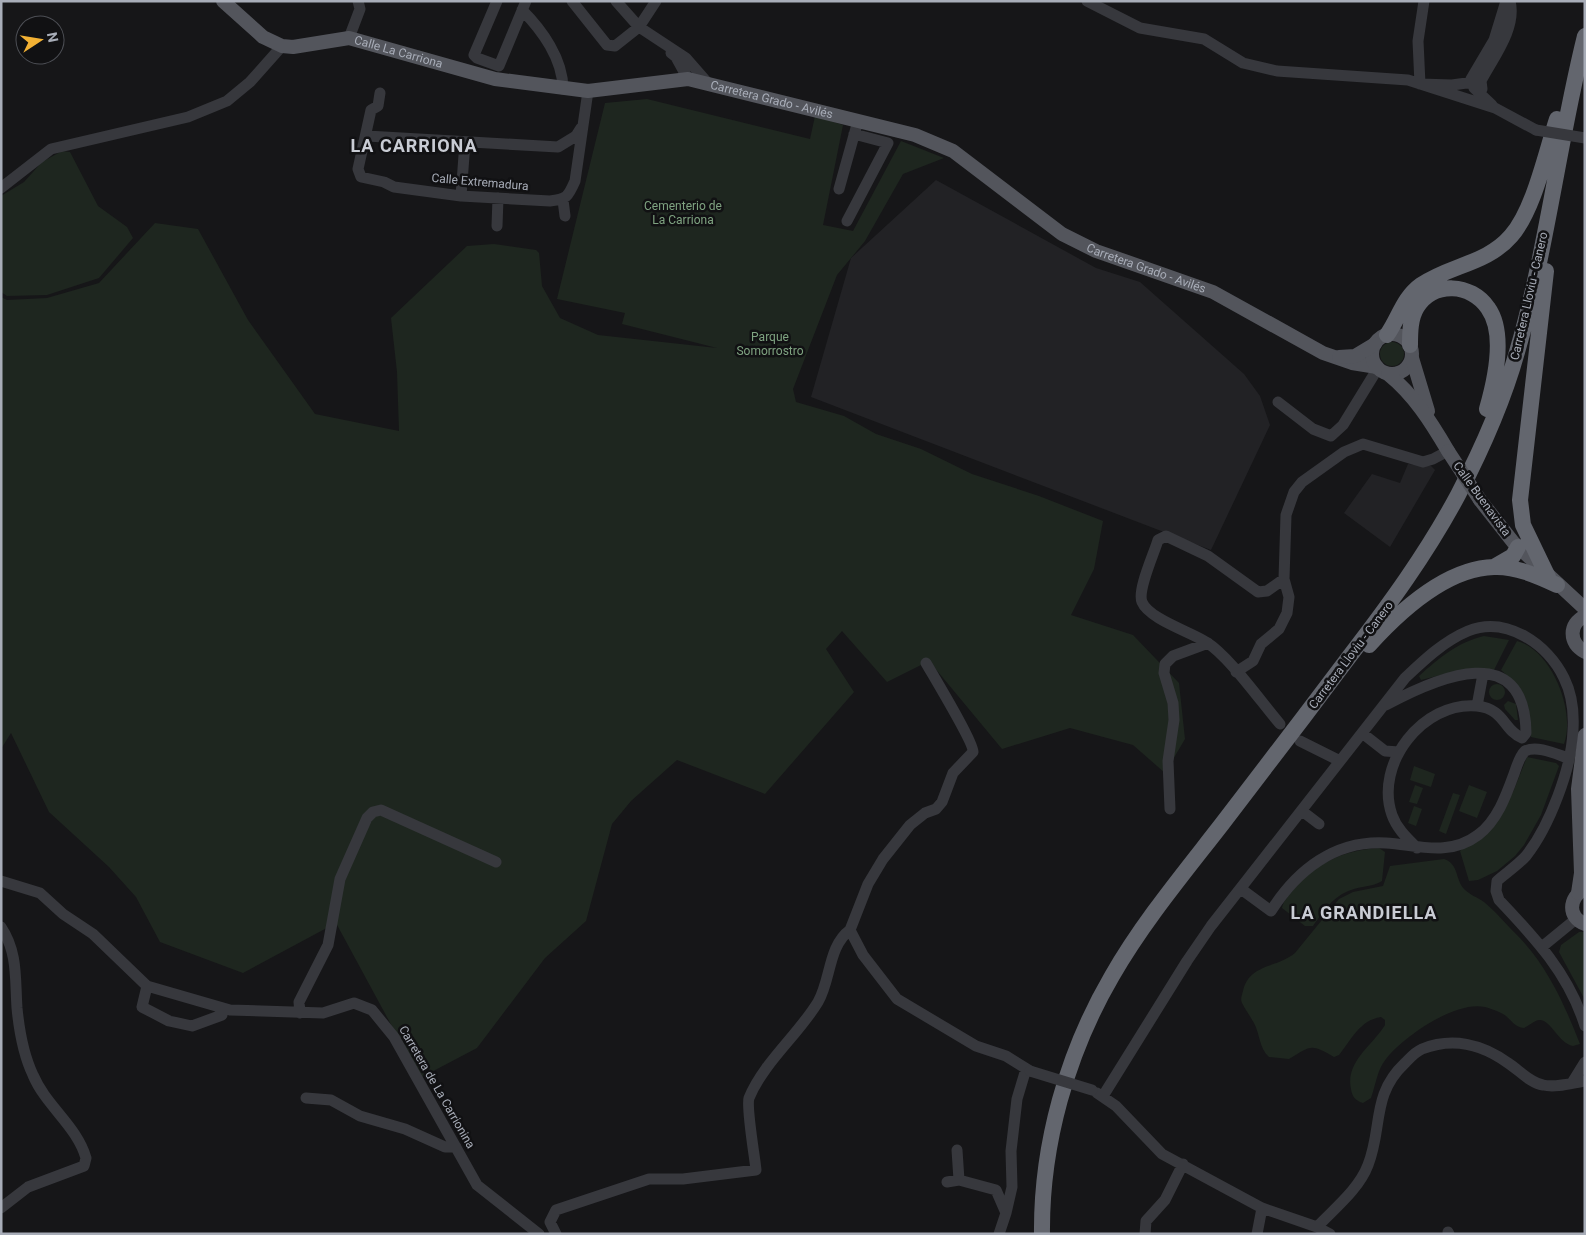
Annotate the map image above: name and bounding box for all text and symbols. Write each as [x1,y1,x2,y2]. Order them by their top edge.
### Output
north arrow [15,15,65,65]
text: N [44,31,62,44]
street label: Calle La Carriona [353,33,444,71]
street label: Carretera Grado - Avilés [709,78,834,122]
district label: LA CARRIONA [350,135,478,156]
street label: Calle Extremadura [431,171,529,193]
park label: Cementerio de La Carriona [644,199,722,227]
street label: Carretera Lloviu - Canero [1507,230,1551,362]
street label: Carretera Grado - Avilés [1084,240,1208,296]
park label: Parque Somorrostro [736,330,804,358]
street label: Calle Buenavista [1450,459,1514,539]
street label: Carretera Lloviu - Canero [1306,598,1396,712]
district label: LA GRANDIELLA [1291,902,1437,923]
street label: Carretera de La Carrionina [396,1023,478,1151]

